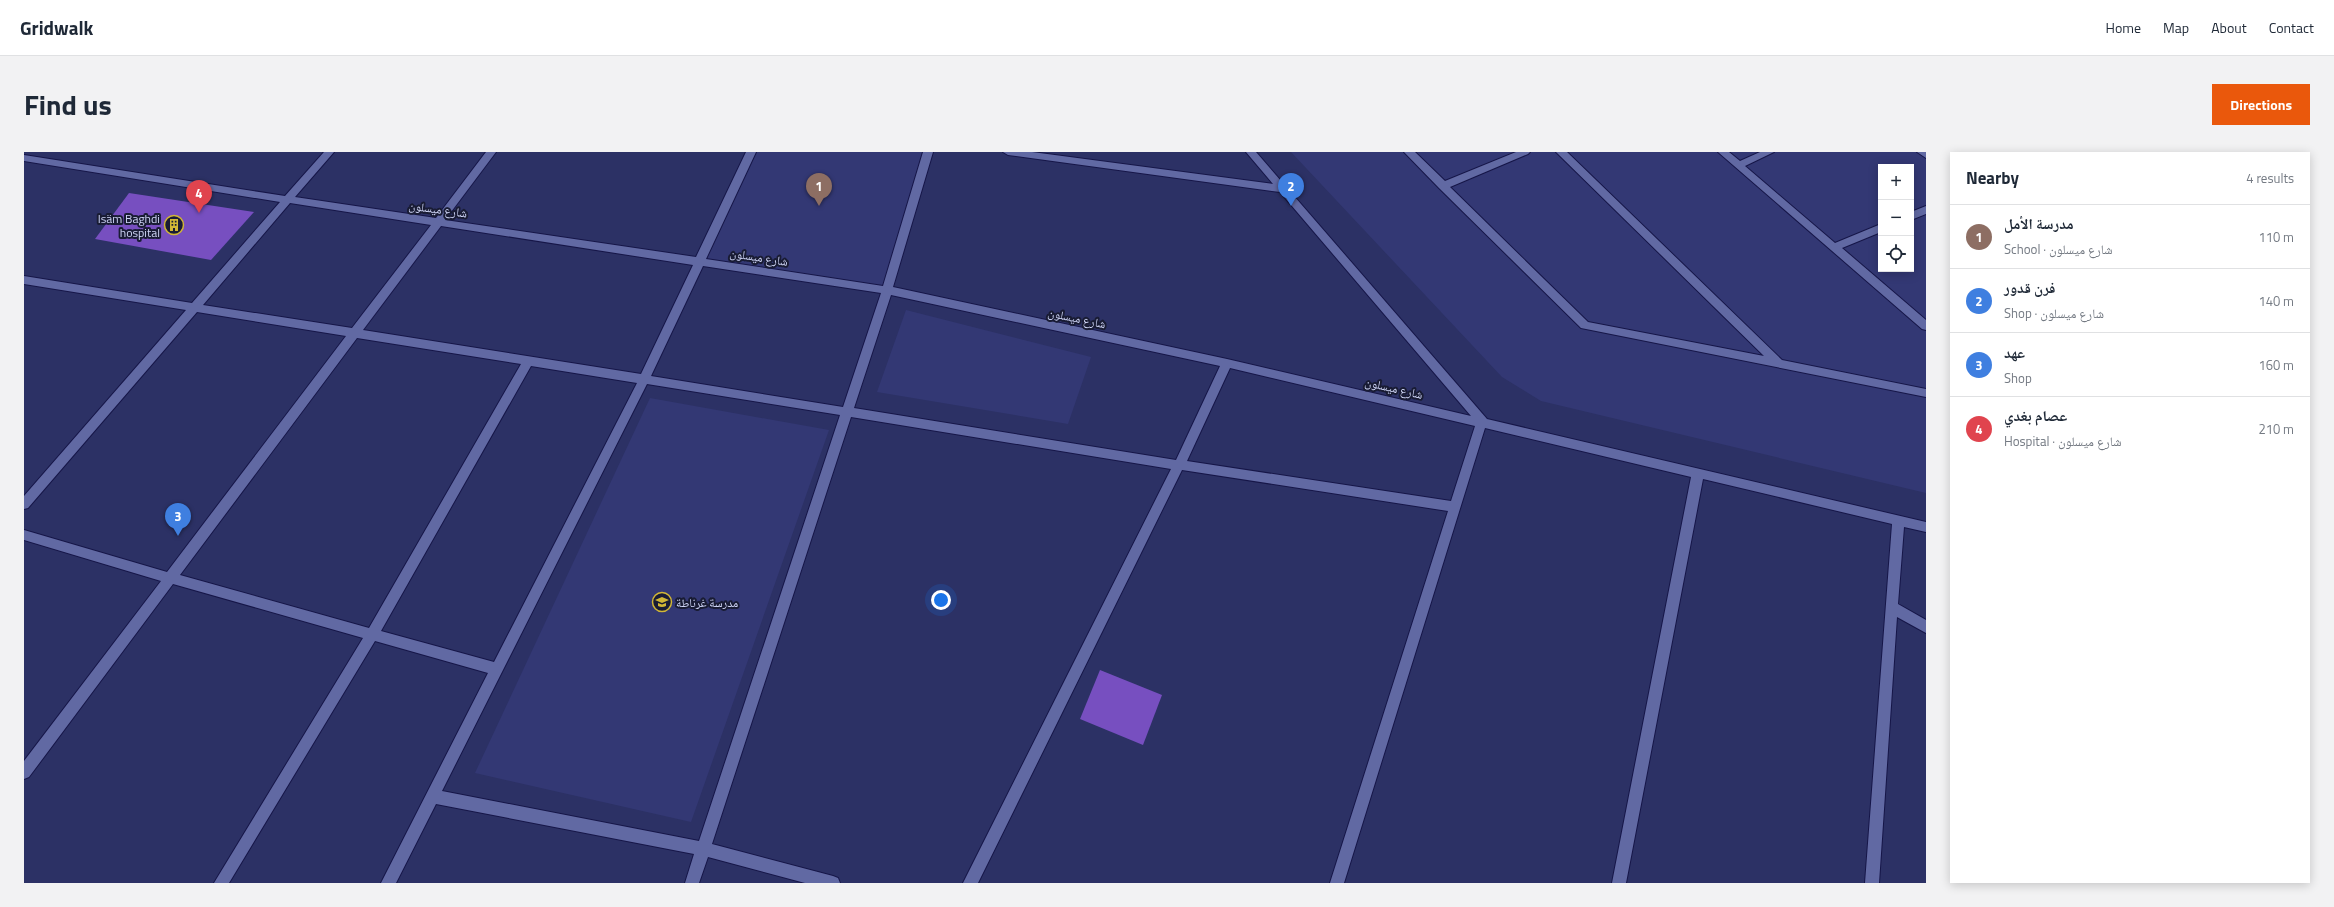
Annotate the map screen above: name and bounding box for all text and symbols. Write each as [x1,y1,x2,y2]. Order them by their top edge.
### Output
text: Gridwalk [20,13,93,42]
text: Home [2106,17,2141,38]
text: Map [2163,17,2189,38]
text: About [2211,17,2247,38]
text: Contact [2269,17,2314,38]
text: Find us [24,83,112,126]
button: Directions [2212,84,2310,125]
map controls [1878,164,1914,272]
button: + [1878,164,1914,200]
text: Nearby [1966,165,2019,191]
text: 4 results [2246,168,2294,188]
pin: 1 [806,173,832,206]
pin: 2 [1278,173,1304,206]
pin: 4 [186,180,212,213]
street label: شارع ميسلون [408,196,469,223]
button: − [1878,200,1914,236]
place label: Isäm Baghdi hospital [98,209,160,242]
text: مدرسة الأمل [2004,212,2074,235]
building icon: Isäm Baghdi hospital [163,214,185,236]
text: 1 [1975,227,1983,247]
text: 110 m [2258,227,2294,247]
button: locate [1878,236,1914,272]
text: School · شارع ميسلون [2004,239,2113,259]
street label: شارع ميسلون [728,243,790,271]
text: فرن قدور [2004,276,2055,299]
text: 2 [1975,291,1983,311]
text: 140 m [2258,291,2294,311]
street label: شارع ميسلون [1046,303,1108,333]
text: Shop · شارع ميسلون [2004,303,2104,323]
text: عهد [2004,341,2025,364]
text: 3 [1975,355,1983,375]
text: 160 m [2258,355,2294,375]
text: Shop [2004,368,2032,388]
street label: شارع ميسلون [1363,372,1425,404]
text: عصام بغدي [2004,404,2067,427]
text: 4 [1975,419,1983,439]
text: 210 m [2258,419,2294,439]
text: Hospital · شارع ميسلون [2004,431,2122,451]
pin: 3 [165,503,191,536]
your location [931,590,951,610]
school or university icon: مدرسة غرناطة [651,591,673,613]
place label: مدرسة غرناطة [676,593,738,612]

